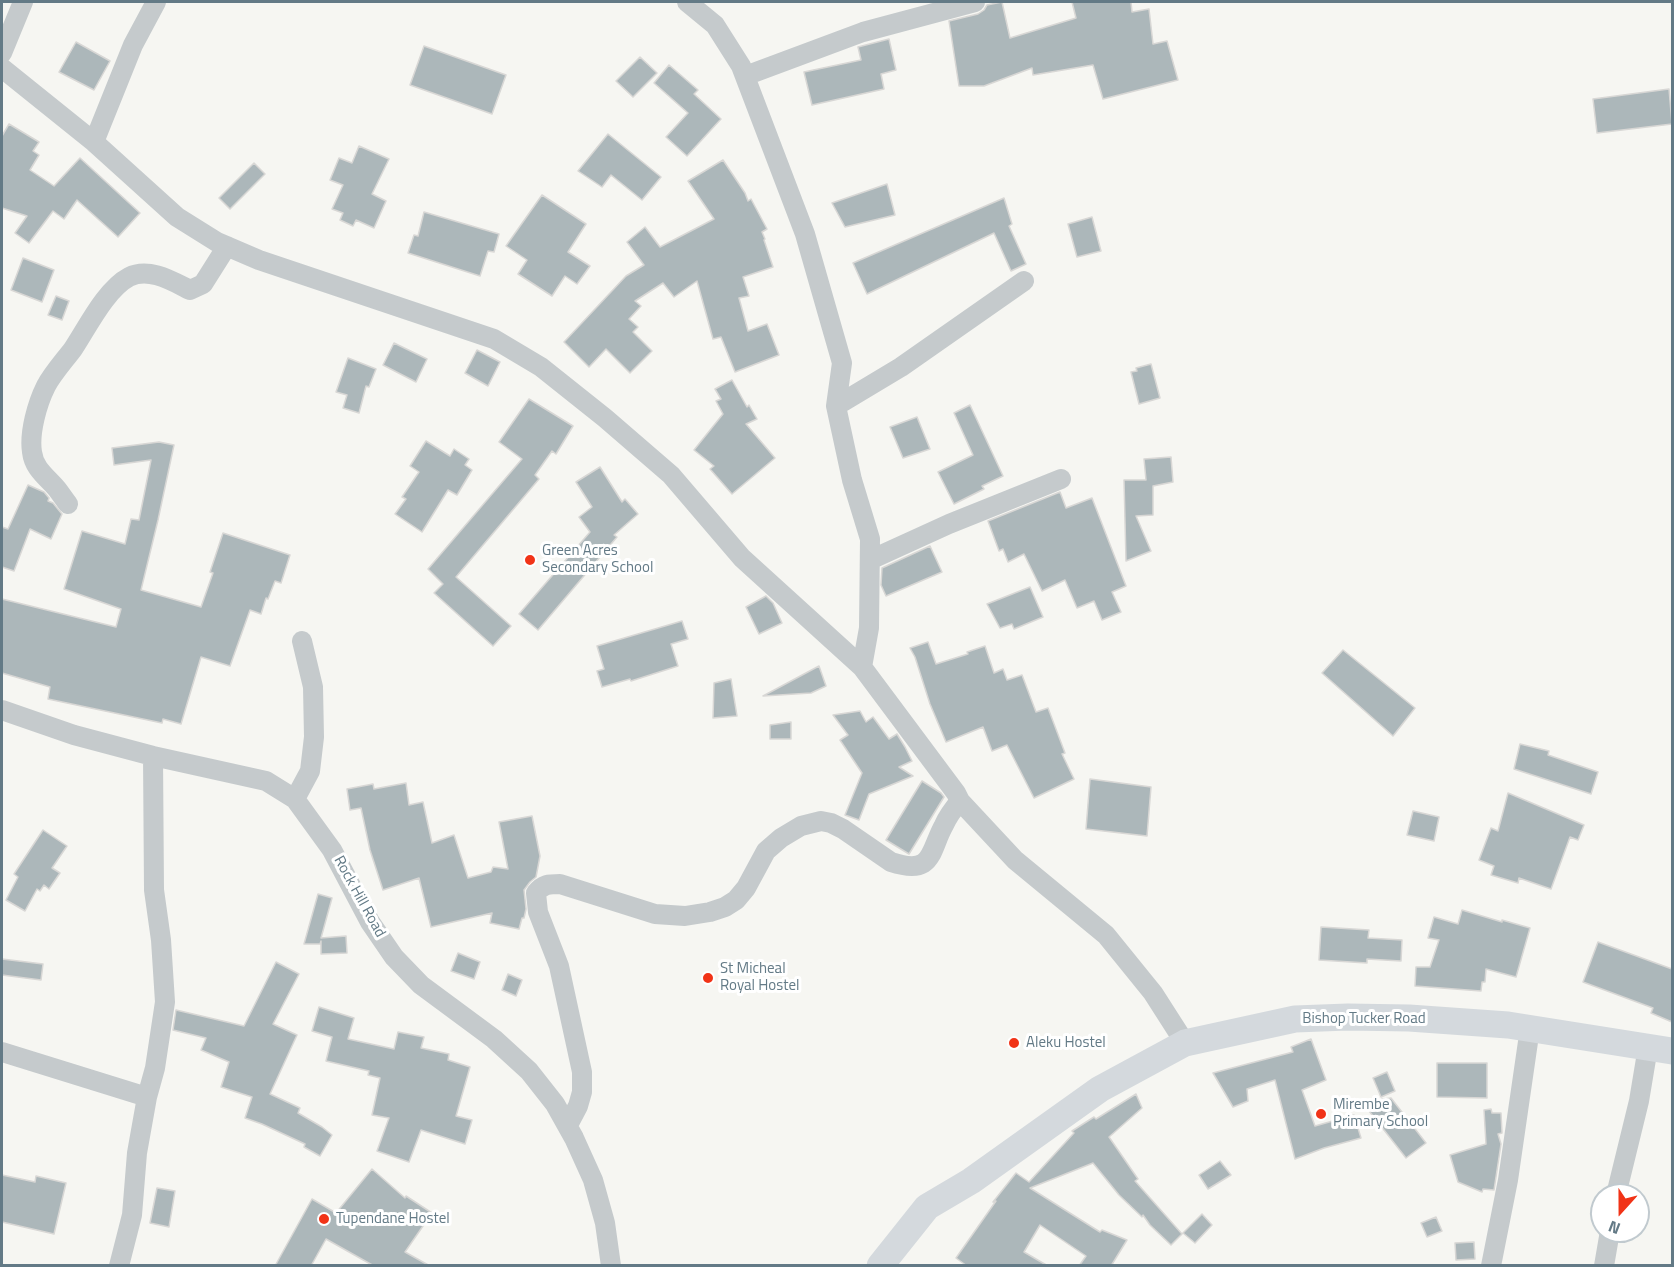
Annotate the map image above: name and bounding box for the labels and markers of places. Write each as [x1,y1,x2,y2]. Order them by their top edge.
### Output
place label: Green Acres Secondary School [542,542,653,577]
marker: Green Acres Secondary School [523,553,537,567]
place label: St Micheal Royal Hostel [720,960,800,995]
marker: St Micheal Royal Hostel [701,971,715,985]
place label: Aleku Hostel [1026,1034,1106,1052]
marker: Aleku Hostel [1007,1036,1021,1050]
place label: Mirembe Primary School [1333,1096,1428,1131]
marker: Mirembe Primary School [1314,1107,1328,1121]
place label: Tupendane Hostel [336,1210,450,1228]
marker: Tupendane Hostel [317,1212,331,1226]

